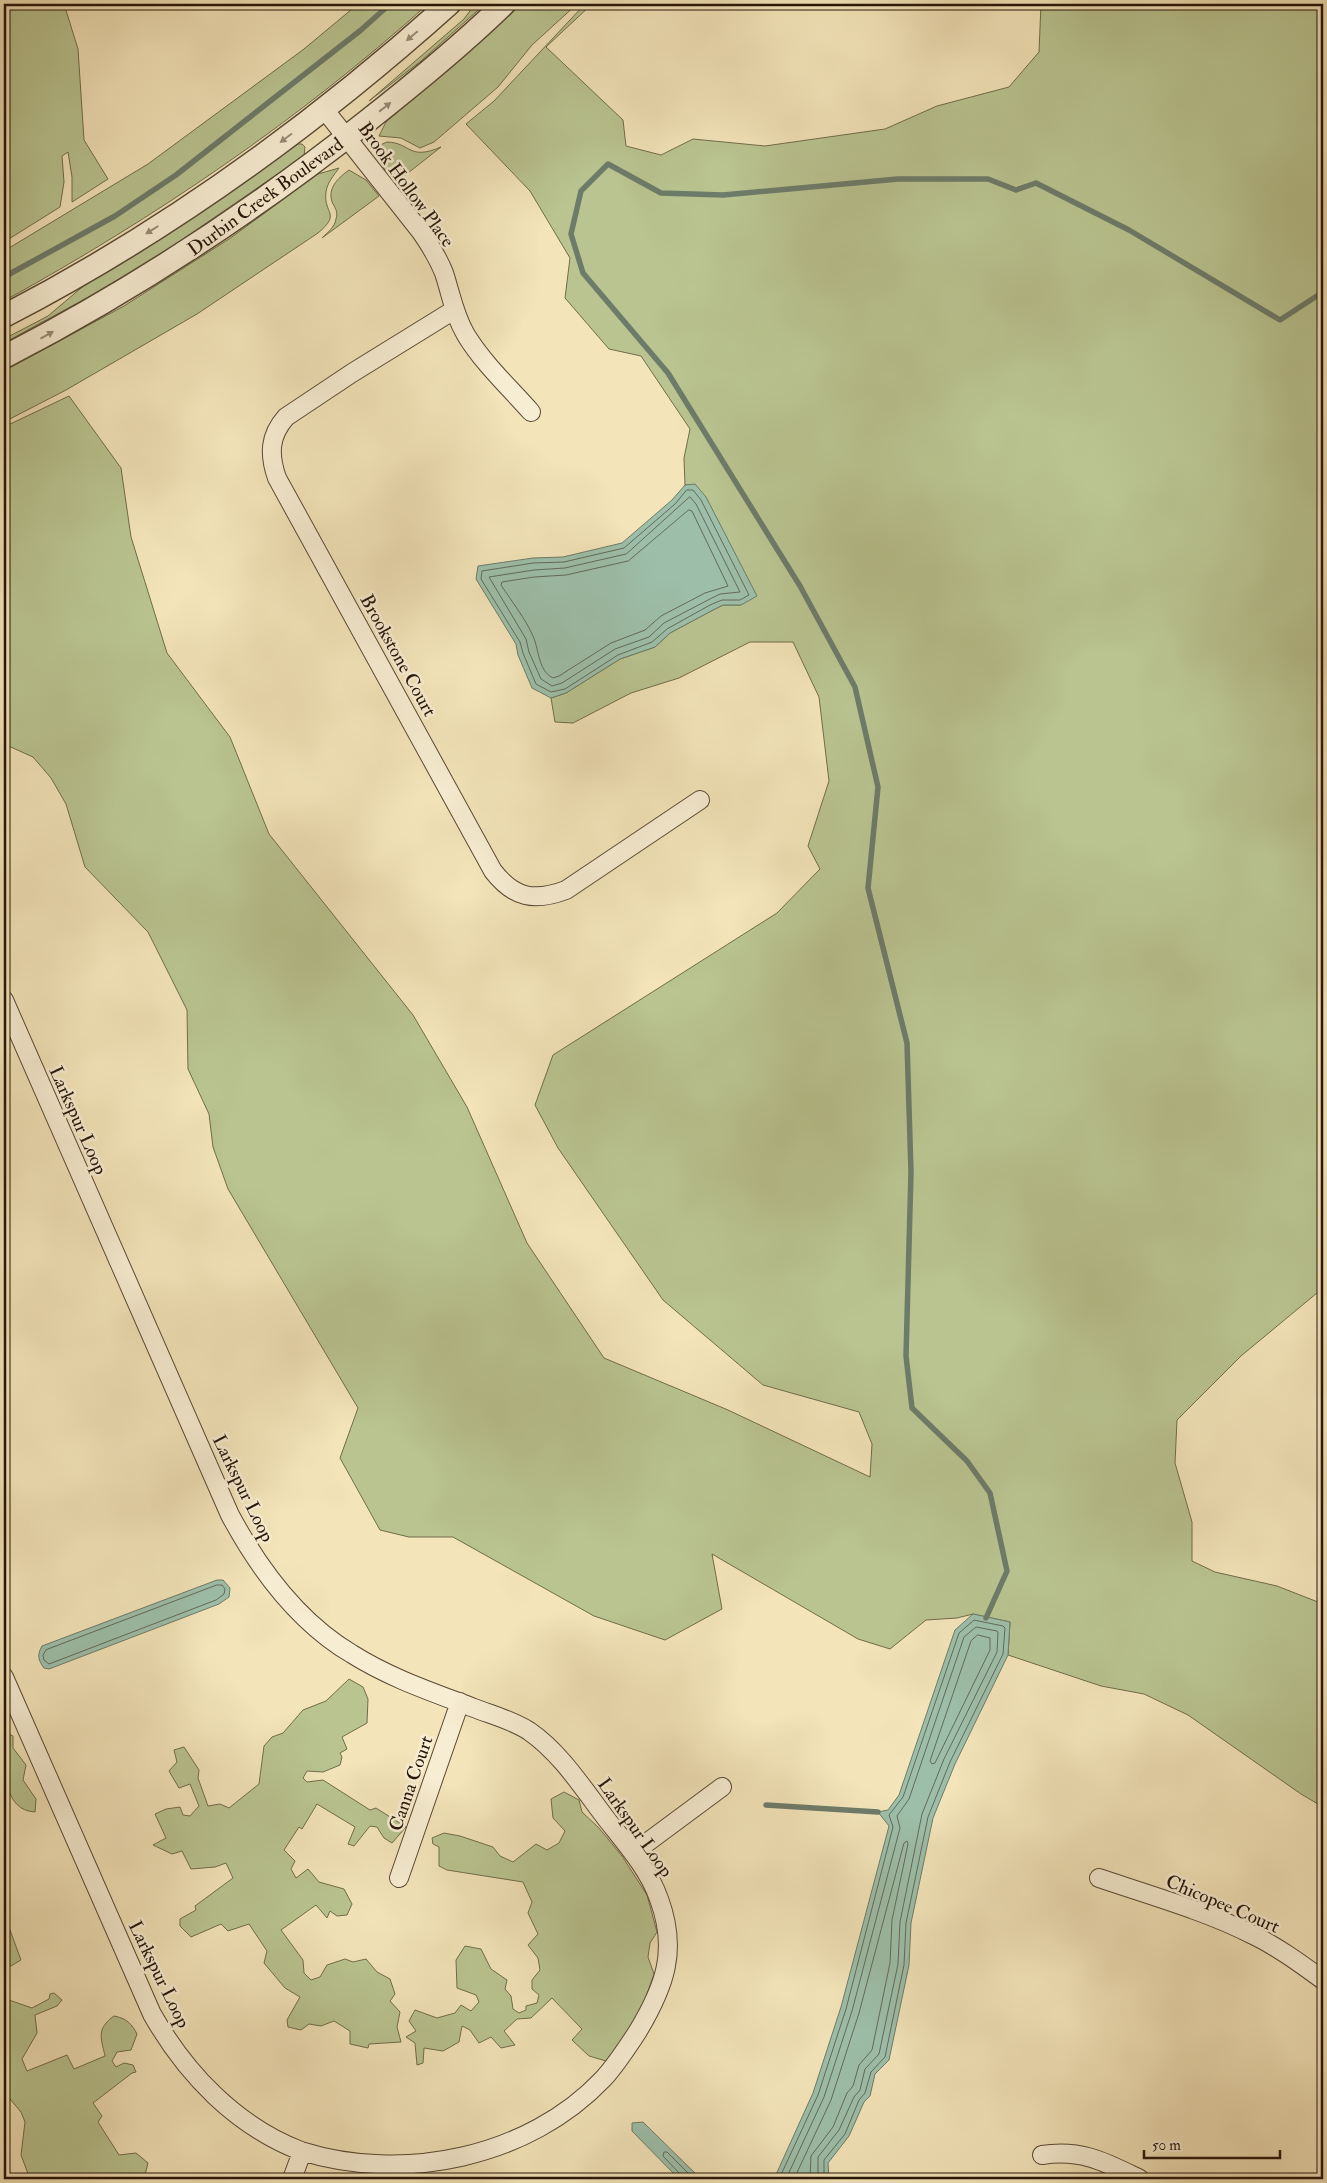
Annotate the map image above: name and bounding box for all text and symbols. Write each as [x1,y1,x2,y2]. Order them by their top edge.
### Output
one-way arrow [406,30,419,41]
one-way arrow [378,102,391,113]
street label: Brook Hollow Place [353,117,460,252]
street label: Durbin Creek Boulevard [183,132,349,261]
one-way arrow [280,132,293,143]
one-way arrow [146,226,159,235]
one-way arrow [40,330,54,339]
street label: Brookstone Court [355,590,442,721]
street label: Larkspur Loop [43,1062,113,1179]
street label: Larkspur Loop [206,1431,279,1546]
street label: Canna Court [383,1733,438,1834]
street label: Larkspur Loop [591,1773,678,1883]
street label: Chicopee Court [1162,1869,1283,1940]
street label: Larkspur Loop [122,1917,195,2032]
scale bar [1144,2128,1281,2160]
text: 50 m [1152,2136,1181,2155]

